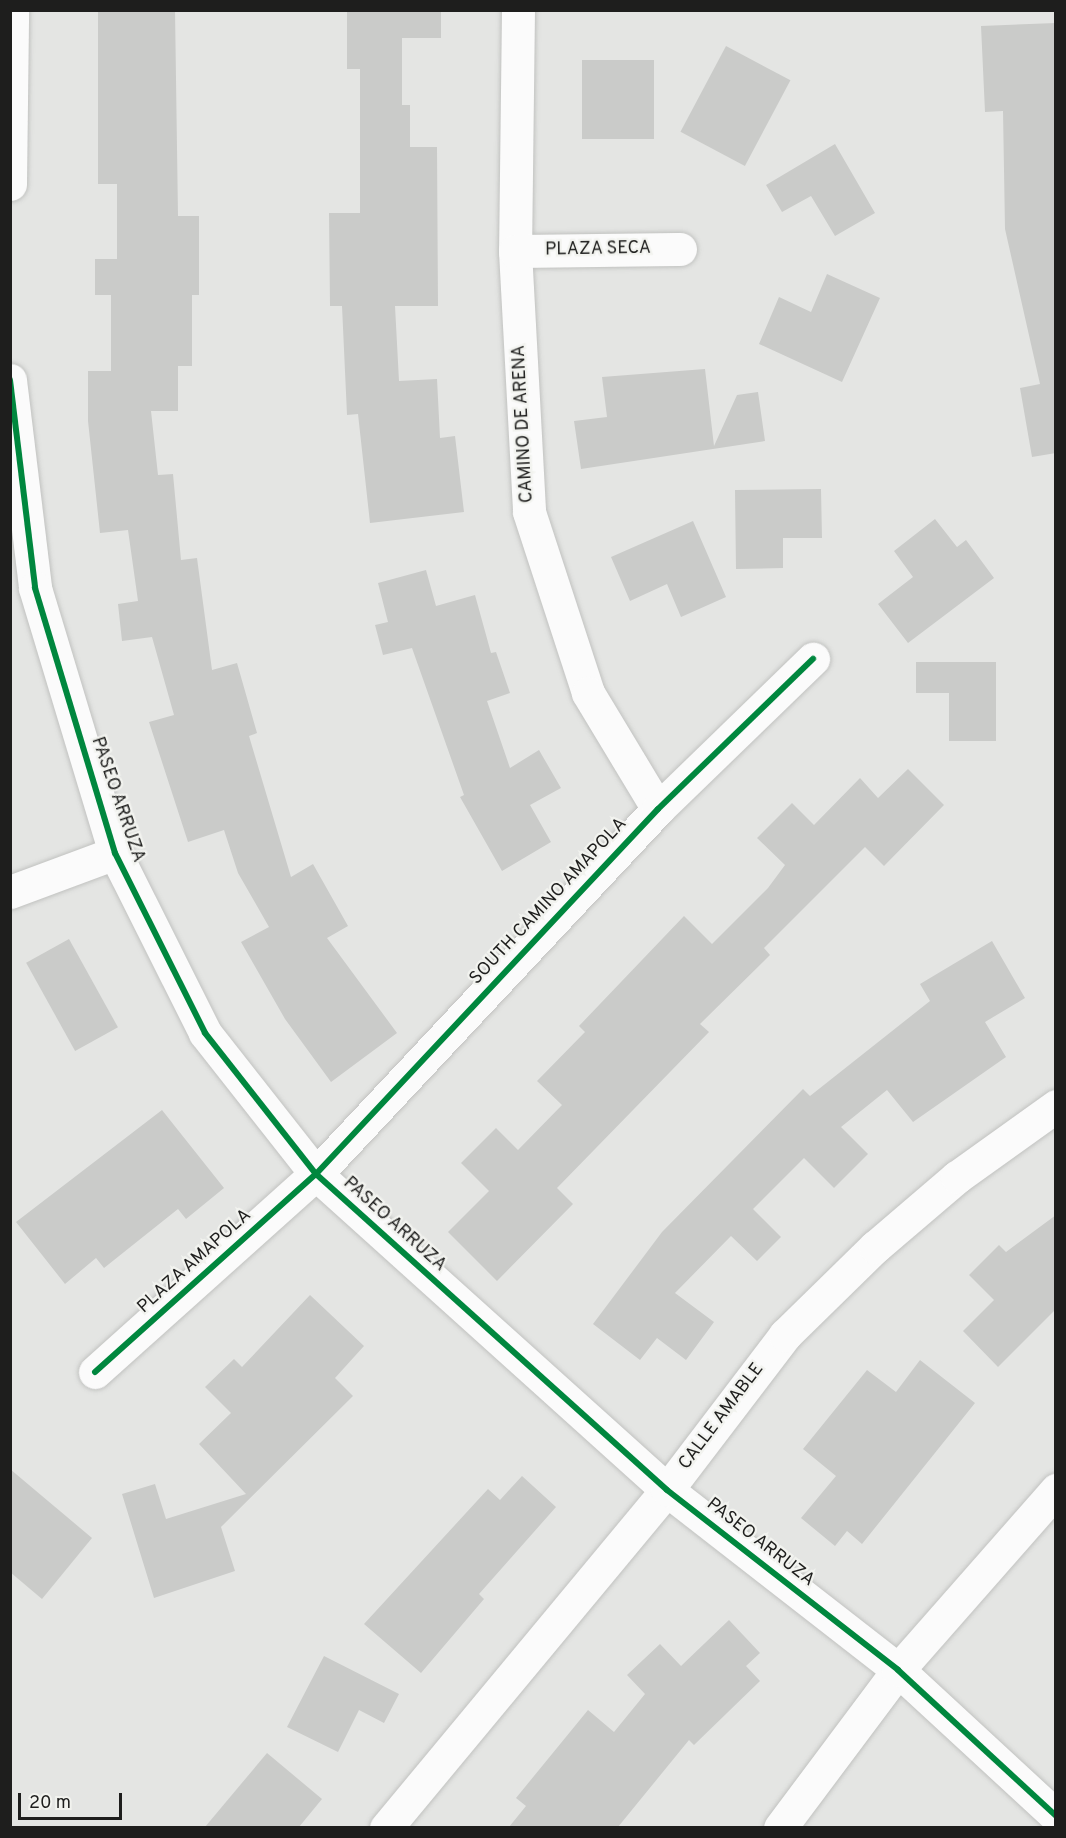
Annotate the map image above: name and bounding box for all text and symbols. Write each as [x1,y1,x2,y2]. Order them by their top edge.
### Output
street label: PLAZA SECA [545,238,651,262]
street label: CAMINO DE ARENA [509,344,539,504]
street label: PASEO ARRUZA [85,734,149,866]
street label: SOUTH CAMINO AMAPOLA [466,814,632,990]
street label: PASEO ARRUZA [338,1173,450,1277]
street label: PLAZA AMAPOLA [133,1205,257,1319]
street label: CALLE AMABLE [675,1359,769,1475]
street label: PASEO ARRUZA [701,1494,819,1592]
scale bar [21,1781,124,1819]
text: 20 m [29,1792,71,1815]

